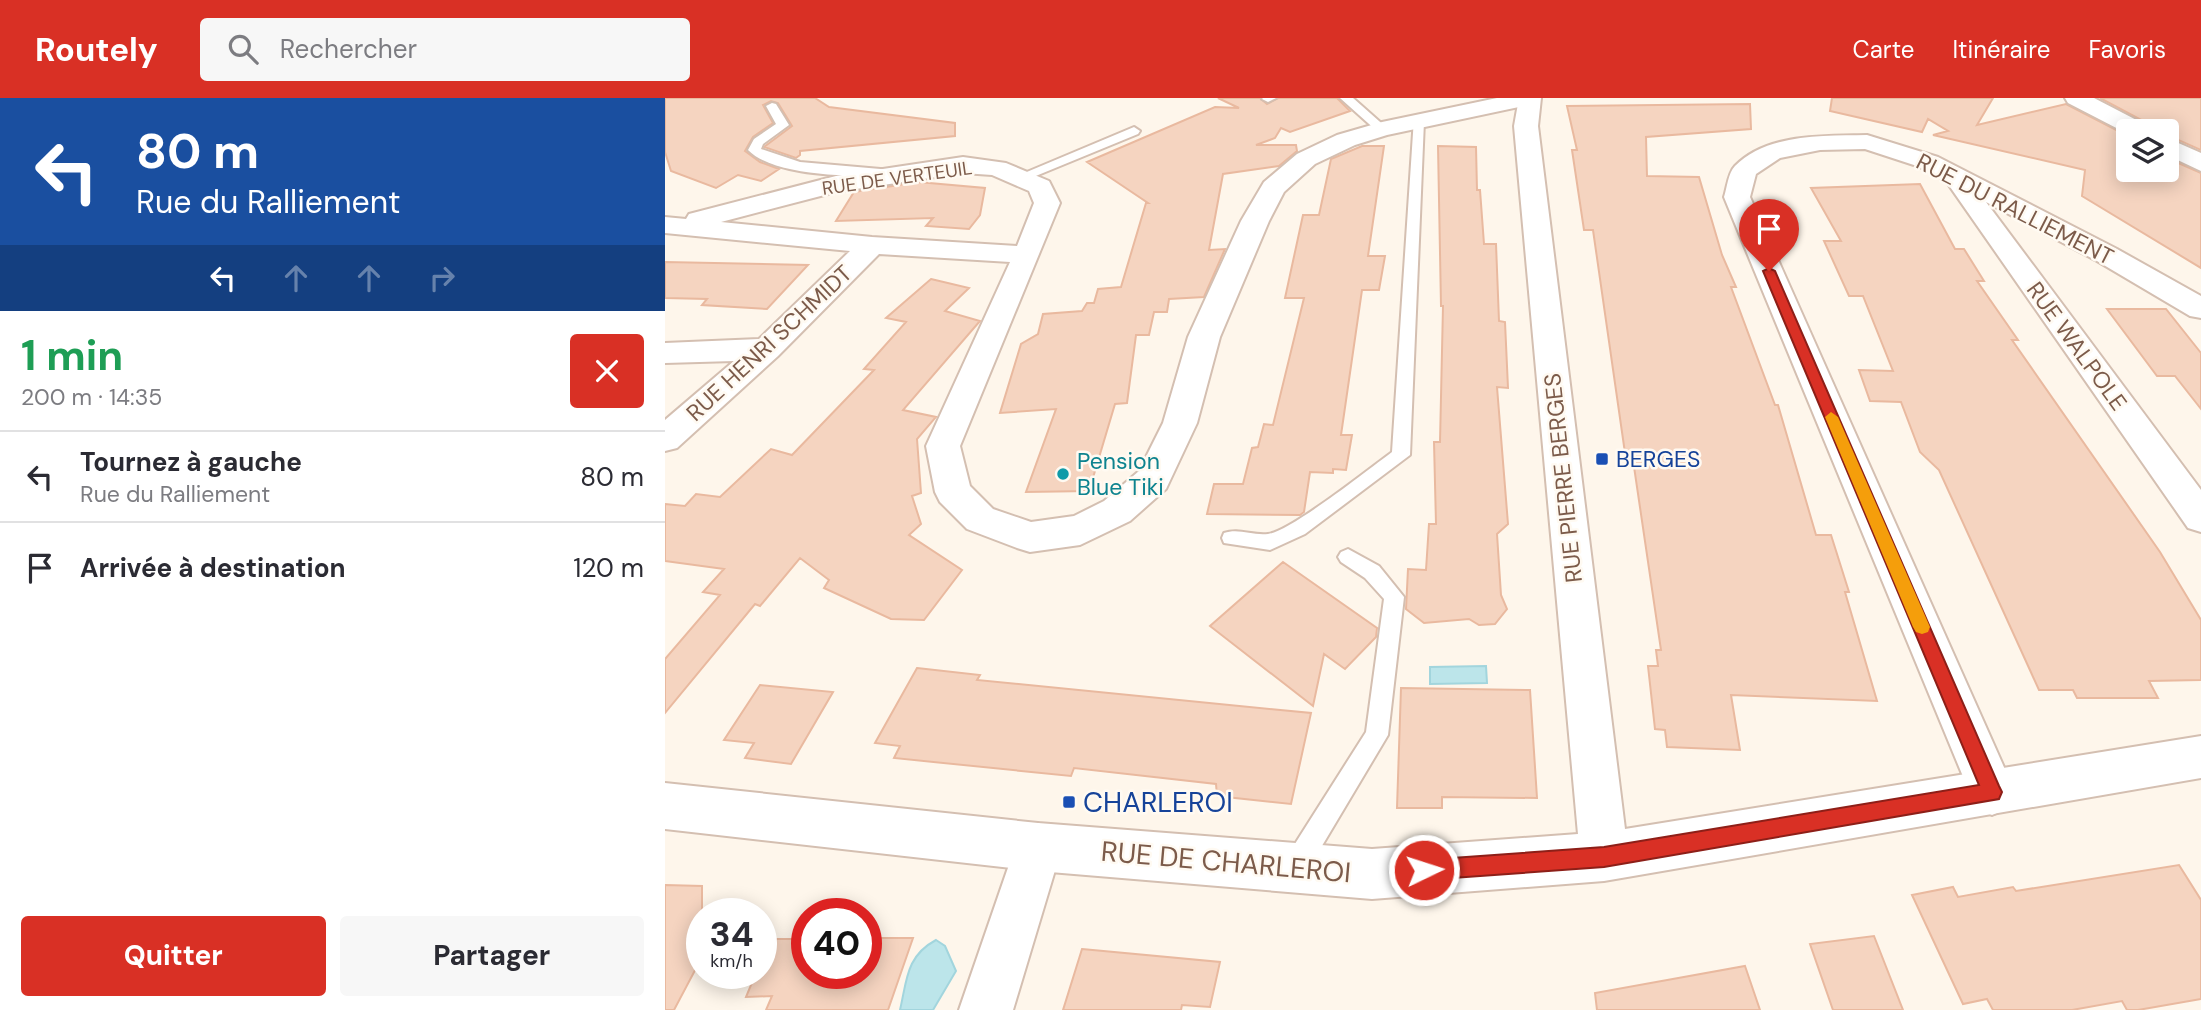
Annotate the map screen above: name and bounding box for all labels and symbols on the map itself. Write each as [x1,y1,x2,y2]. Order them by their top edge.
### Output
street label: RUE DU RALLIEMENT [1911,146,2119,272]
street label: RUE DE VERTEUIL [820,155,974,201]
pin [1739,199,1799,271]
street label: RUE HENRI SCHMIDT [680,258,858,428]
street label: RUE WALPOLE [2020,276,2134,416]
street label: RUE PIERRE BERGES [1537,372,1589,584]
place label: BERGES [1616,444,1700,474]
place label: Pension Blue Tiki [1077,446,1164,502]
marker: BERGES [1594,451,1610,467]
marker: Pension Blue Tiki [1055,466,1071,482]
place label: CHARLEROI [1083,784,1233,821]
marker: CHARLEROI [1061,794,1077,810]
street label: RUE DE CHARLEROI [1100,833,1352,891]
position arrow [1387,833,1461,907]
speed limit sign: 40 [791,898,882,989]

